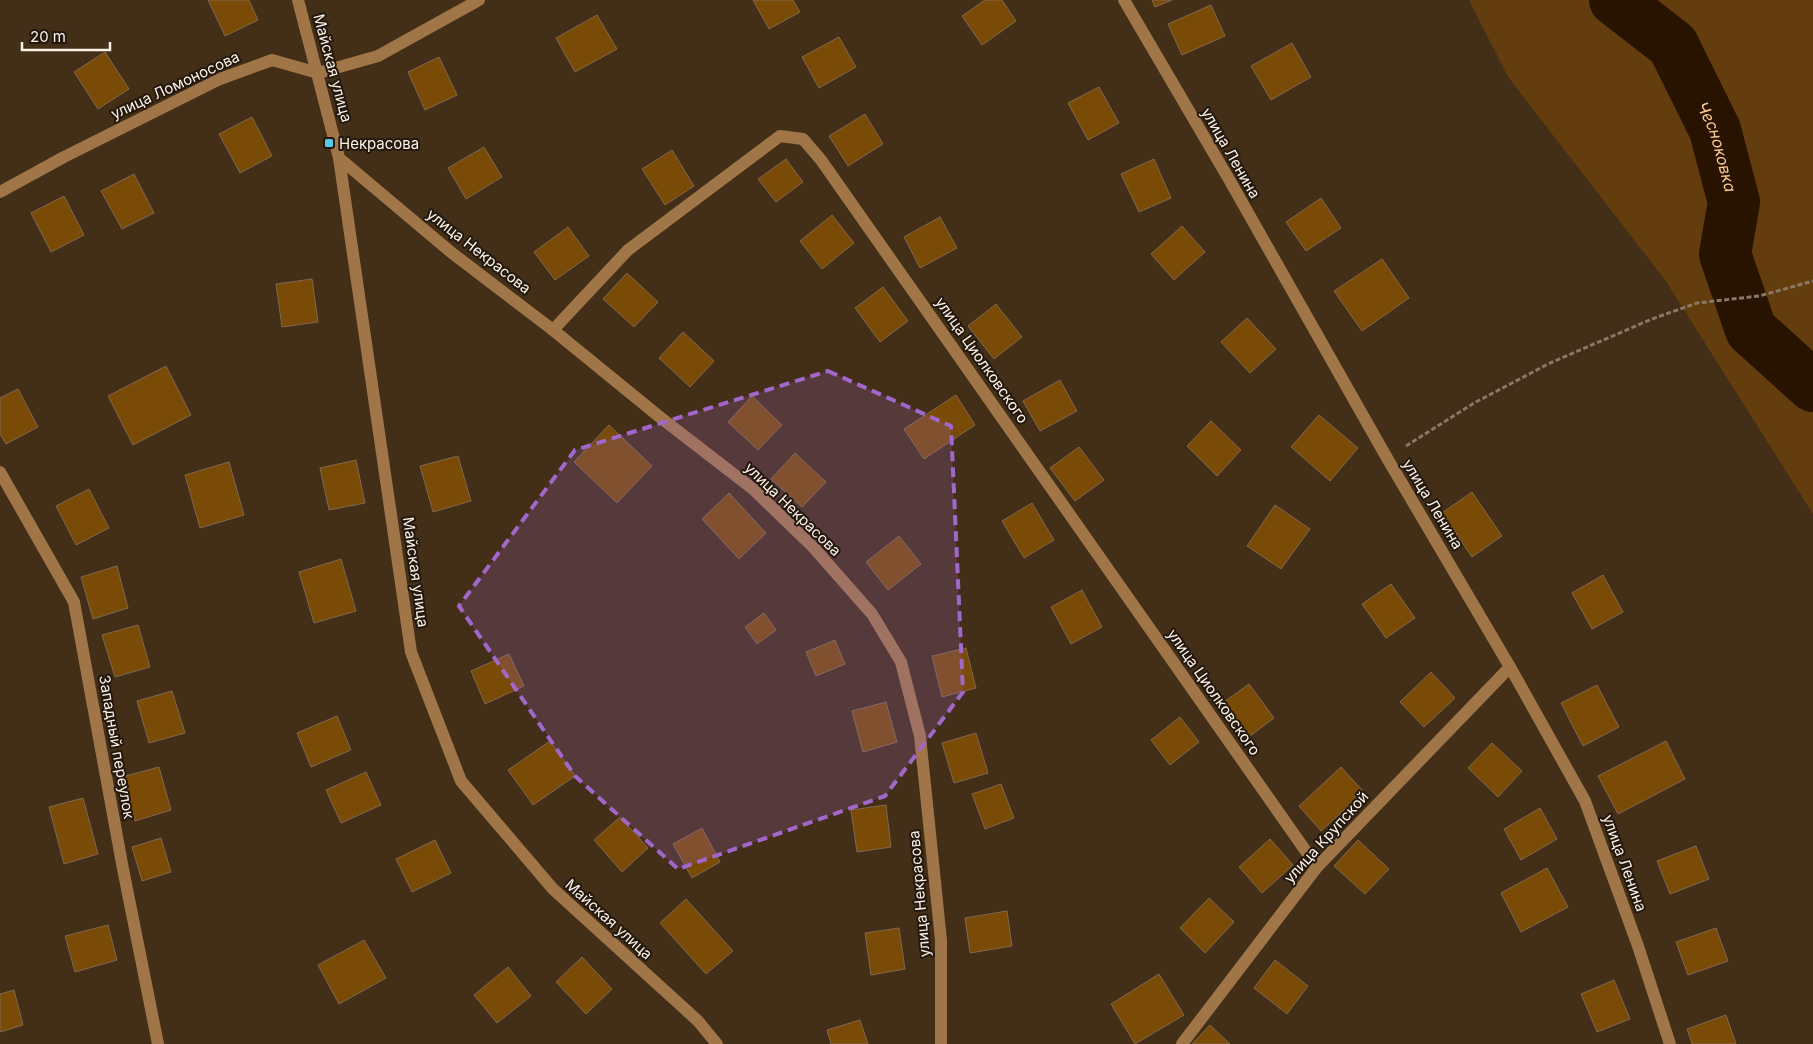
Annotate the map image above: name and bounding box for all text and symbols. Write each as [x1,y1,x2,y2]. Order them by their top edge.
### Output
street label: Майская улица [309,12,357,124]
scale bar [22,20,110,52]
text: 20 m [30,27,66,46]
street label: улица Ломоносова [108,47,242,123]
water label: Чесноковка [1693,98,1741,194]
street label: улица Ленина [1197,104,1265,202]
place label: Некрасова [339,134,419,153]
marker: Некрасова [323,137,335,149]
street label: улица Некрасова [423,204,535,298]
street label: улица Циолковского [931,293,1033,427]
street label: улица Ленина [1399,455,1467,553]
street label: улица Некрасова [741,458,845,560]
street label: Майская улица [399,516,433,628]
street label: улица Циолковского [1163,625,1265,759]
street label: Западный переулок [95,673,139,821]
street label: улица Крупской [1280,787,1372,887]
street label: улица Ленина [1599,812,1651,914]
street label: улица Некрасова [904,830,934,958]
street label: Майская улица [561,875,657,963]

